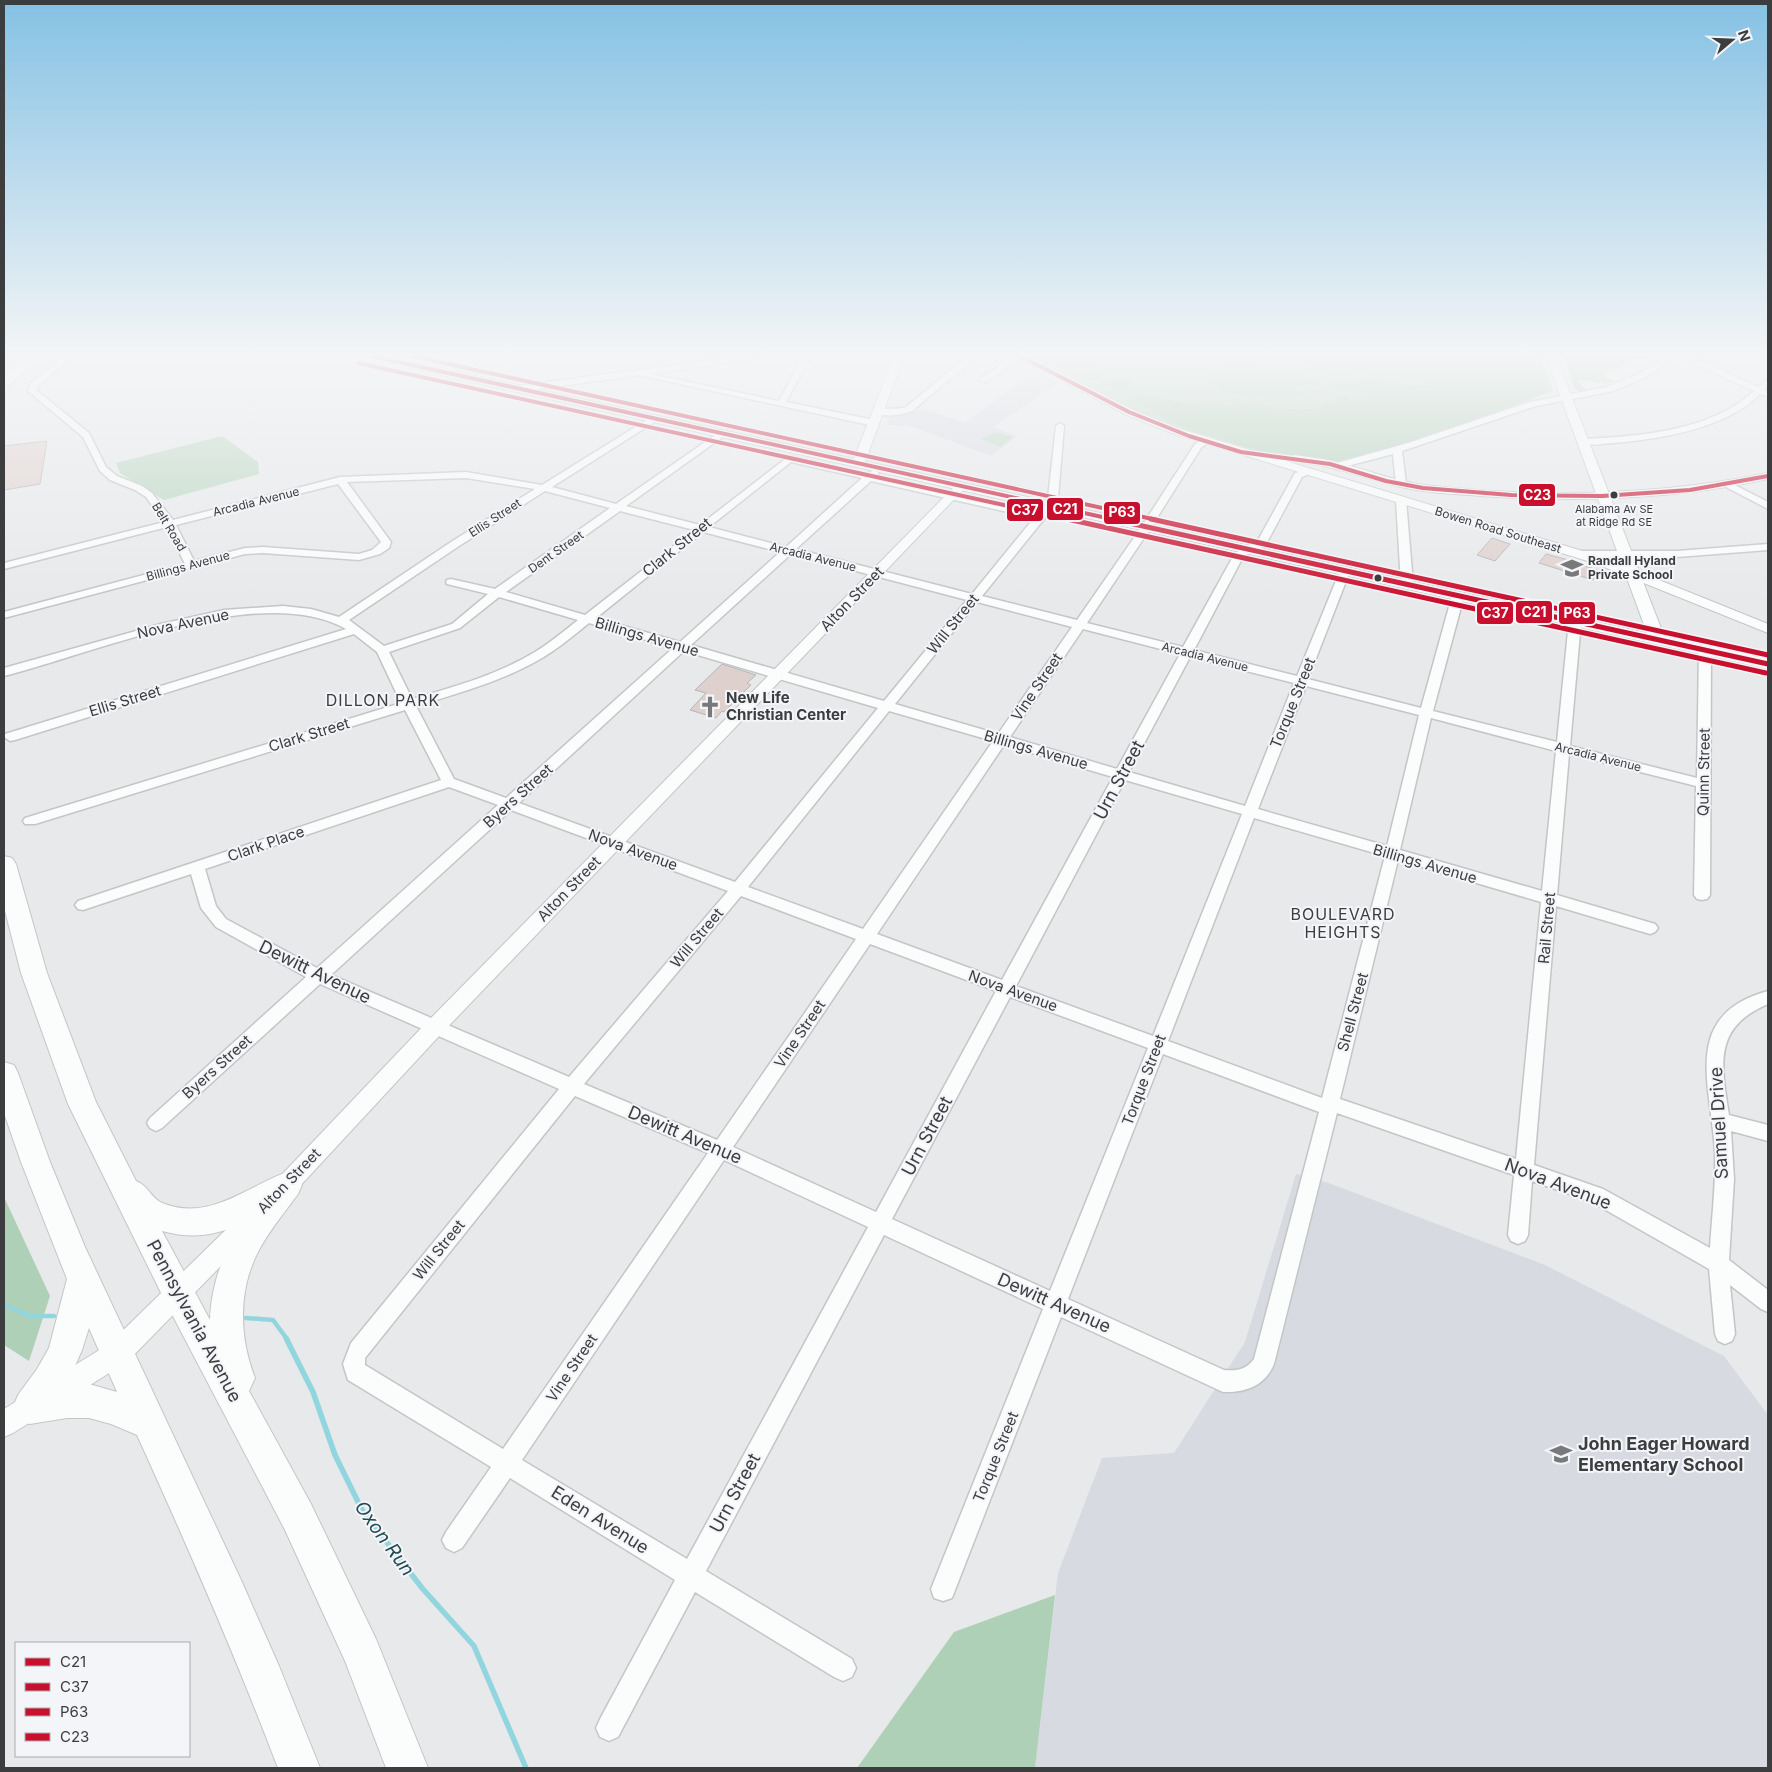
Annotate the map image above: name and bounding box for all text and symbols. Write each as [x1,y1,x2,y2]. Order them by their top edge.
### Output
north arrow [1707,15,1757,65]
text: N [1735,28,1755,43]
street label: Arcadia Avenue [211,483,301,520]
line badge: C23 [1518,483,1556,507]
text: C23 [1523,486,1551,503]
marker: Alabama Av SE at Ridge Rd SE [1609,490,1619,500]
street label: Ellis Street [466,495,524,540]
line badge: C21 [1046,497,1084,521]
line badge: C37 [1006,498,1044,522]
street label: Belt Road [149,500,190,554]
text: C21 [1052,500,1078,517]
text: C37 [1011,501,1039,518]
line badge: P63 [1103,501,1141,525]
place label: Alabama Av SE at Ridge Rd SE [1575,502,1653,529]
text: P63 [1108,503,1136,520]
street label: Bowen Road Southeast [1433,503,1563,556]
street label: Clark Street [638,513,715,580]
street label: Dent Street [525,527,586,576]
street label: Arcadia Avenue [768,538,858,575]
street label: Billings Avenue [144,547,231,584]
place label: Randall Hyland Private School [1588,553,1676,582]
school or university icon: Randall Hyland Private School [1559,555,1585,581]
street label: Alton Street [816,562,887,635]
unlabelled marker [1373,573,1383,583]
street label: Will Street [922,590,983,658]
line badge: C21 [1515,600,1553,624]
line badge: C37 [1476,601,1514,625]
line badge: P63 [1558,601,1596,625]
text: C21 [1521,603,1547,620]
street label: Nova Avenue [135,604,231,643]
text: C37 [1481,604,1509,621]
text: P63 [1563,604,1591,621]
street label: Billings Avenue [593,613,701,660]
street label: Arcadia Avenue [1160,638,1250,675]
street label: Vine Street [1007,649,1066,724]
street label: Torque Street [1266,655,1319,751]
street label: Ellis Street [87,681,163,720]
place label: New Life Christian Center [726,688,846,724]
district label: DILLON PARK [326,690,440,710]
church icon: New Life Christian Center [697,694,723,720]
street label: Clark Street [266,713,352,756]
street label: Billings Avenue [982,726,1090,773]
street label: Quinn Street [1693,728,1714,816]
street label: Urn Street [1089,736,1148,823]
street label: Arcadia Avenue [1553,738,1643,775]
street label: Byers Street [479,759,556,832]
street label: Clark Place [225,821,307,866]
street label: Nova Avenue [586,825,680,874]
street label: Billings Avenue [1371,840,1479,887]
street label: Alton Street [533,852,604,925]
street label: Rail Street [1534,891,1559,965]
street label: Will Street [666,904,727,971]
district label: BOULEVARD HEIGHTS [1290,904,1396,942]
street label: Dewitt Avenue [256,935,375,1008]
street label: Nova Avenue [966,966,1060,1015]
street label: Shell Street [1333,970,1372,1053]
street label: Vine Street [770,996,829,1071]
street label: Byers Street [178,1030,255,1103]
street label: Torque Street [1117,1031,1170,1128]
street label: Samuel Drive [1705,1066,1732,1180]
street label: Urn Street [897,1092,956,1179]
street label: Dewitt Avenue [625,1101,745,1168]
street label: Alton Street [253,1144,324,1217]
street label: Nova Avenue [1502,1154,1614,1213]
street label: Will Street [408,1216,469,1284]
street label: Pennsylvania Avenue [143,1236,246,1406]
street label: Dewitt Avenue [994,1268,1114,1337]
street label: Vine Street [542,1330,601,1405]
street label: Torque Street [969,1409,1022,1505]
place label: John Eager Howard Elementary School [1578,1433,1750,1475]
school or university icon: John Eager Howard Elementary School [1548,1441,1574,1467]
street label: Urn Street [705,1449,764,1536]
street label: Eden Avenue [548,1481,653,1558]
water label: Oxon Run [350,1496,420,1580]
legend [15,1642,190,1757]
text: C21 [60,1652,86,1671]
text: C37 [60,1677,89,1696]
text: P63 [60,1702,88,1721]
text: C23 [60,1727,89,1746]

